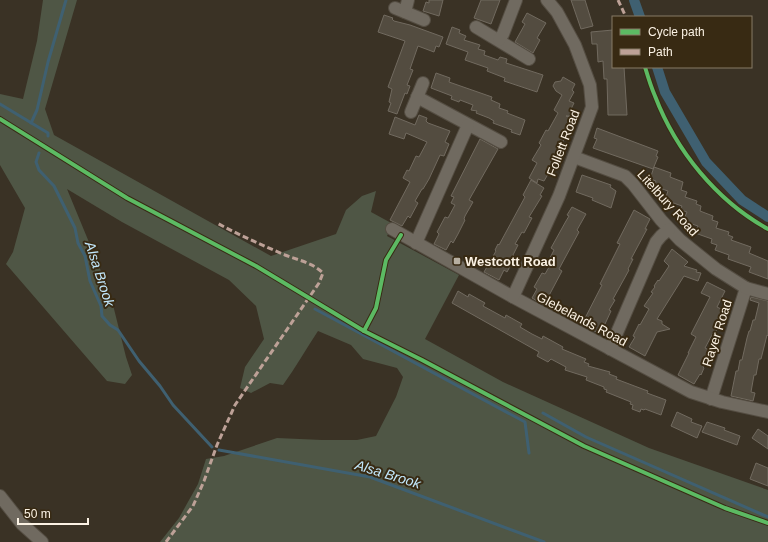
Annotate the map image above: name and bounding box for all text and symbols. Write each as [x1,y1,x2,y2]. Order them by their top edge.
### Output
legend [612,16,752,68]
text: Cycle path [648,25,705,39]
text: Path [648,45,673,59]
street label: Follett Road [543,108,583,178]
street label: Litelbury Road [634,167,702,239]
water label: Alsa Brook [82,238,118,310]
place label: Westcott Road [465,254,556,269]
marker: Westcott Road [452,256,462,266]
street label: Glebelands Road [534,289,630,349]
street label: Rayer Road [699,298,735,368]
water label: Alsa Brook [352,456,424,492]
scale bar [18,500,88,526]
text: 50 m [24,507,51,521]

